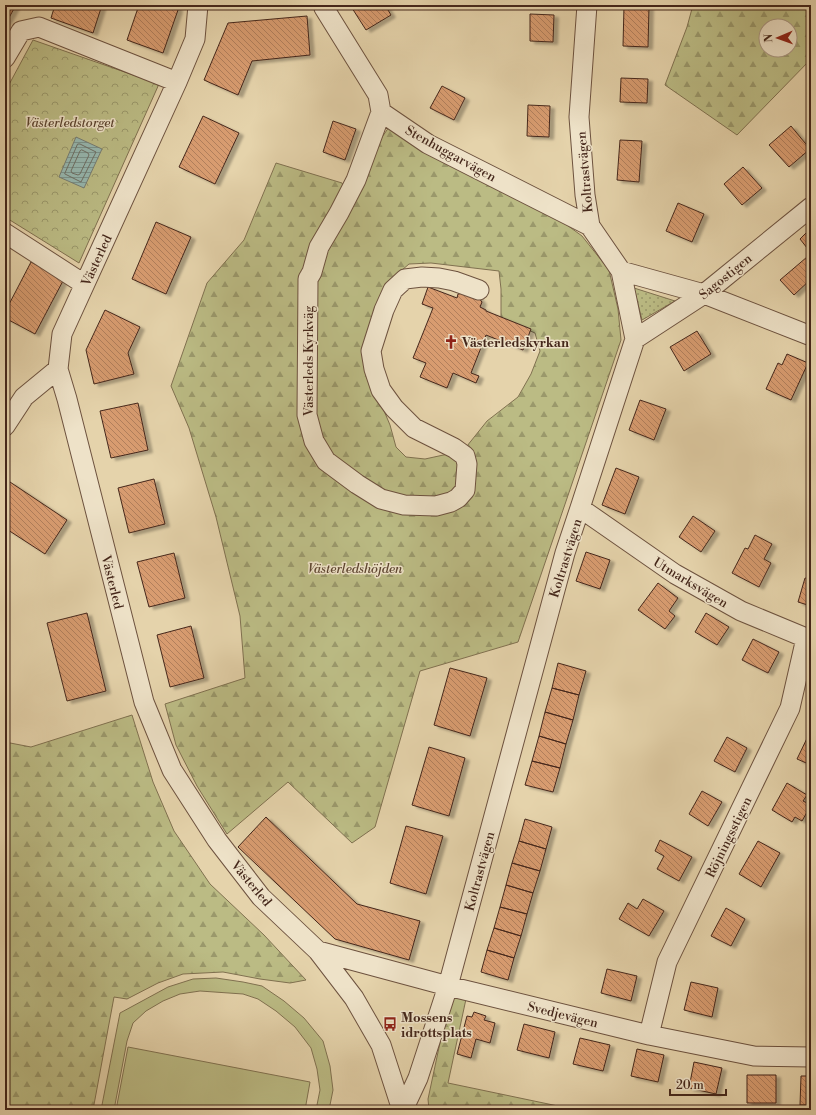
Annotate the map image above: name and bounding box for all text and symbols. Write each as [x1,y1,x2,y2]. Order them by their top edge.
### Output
north arrow [758,18,798,58]
text: N [762,33,776,43]
park label: Västerledstorget [25,115,115,131]
street label: Stenhuggarvägen [402,122,499,186]
street label: Koltrastvägen [573,130,597,213]
street label: Västerled [78,232,116,290]
street label: Sagostigen [696,250,756,303]
street label: Västerleds Kyrkväg [301,306,317,417]
church icon: Västerledskyrkan [443,334,459,350]
place label: Västerledskyrkan [461,335,569,351]
street label: Koltrastvägen [546,517,586,600]
street label: Västerled [97,553,127,611]
street label: Utmarksvägen [650,554,731,612]
park label: Västerledshöjden [308,561,403,577]
street label: Röjningsstigen [702,794,756,881]
street label: Koltrastvägen [462,830,498,913]
street label: Västerled [227,857,275,910]
street label: Svedjevägen [526,998,600,1032]
place label: Mossens idrottsplats [401,1010,472,1041]
bus stop icon: Mossens idrottsplats [382,1016,398,1032]
scale bar [670,1071,726,1097]
text: 20 m [676,1078,704,1093]

